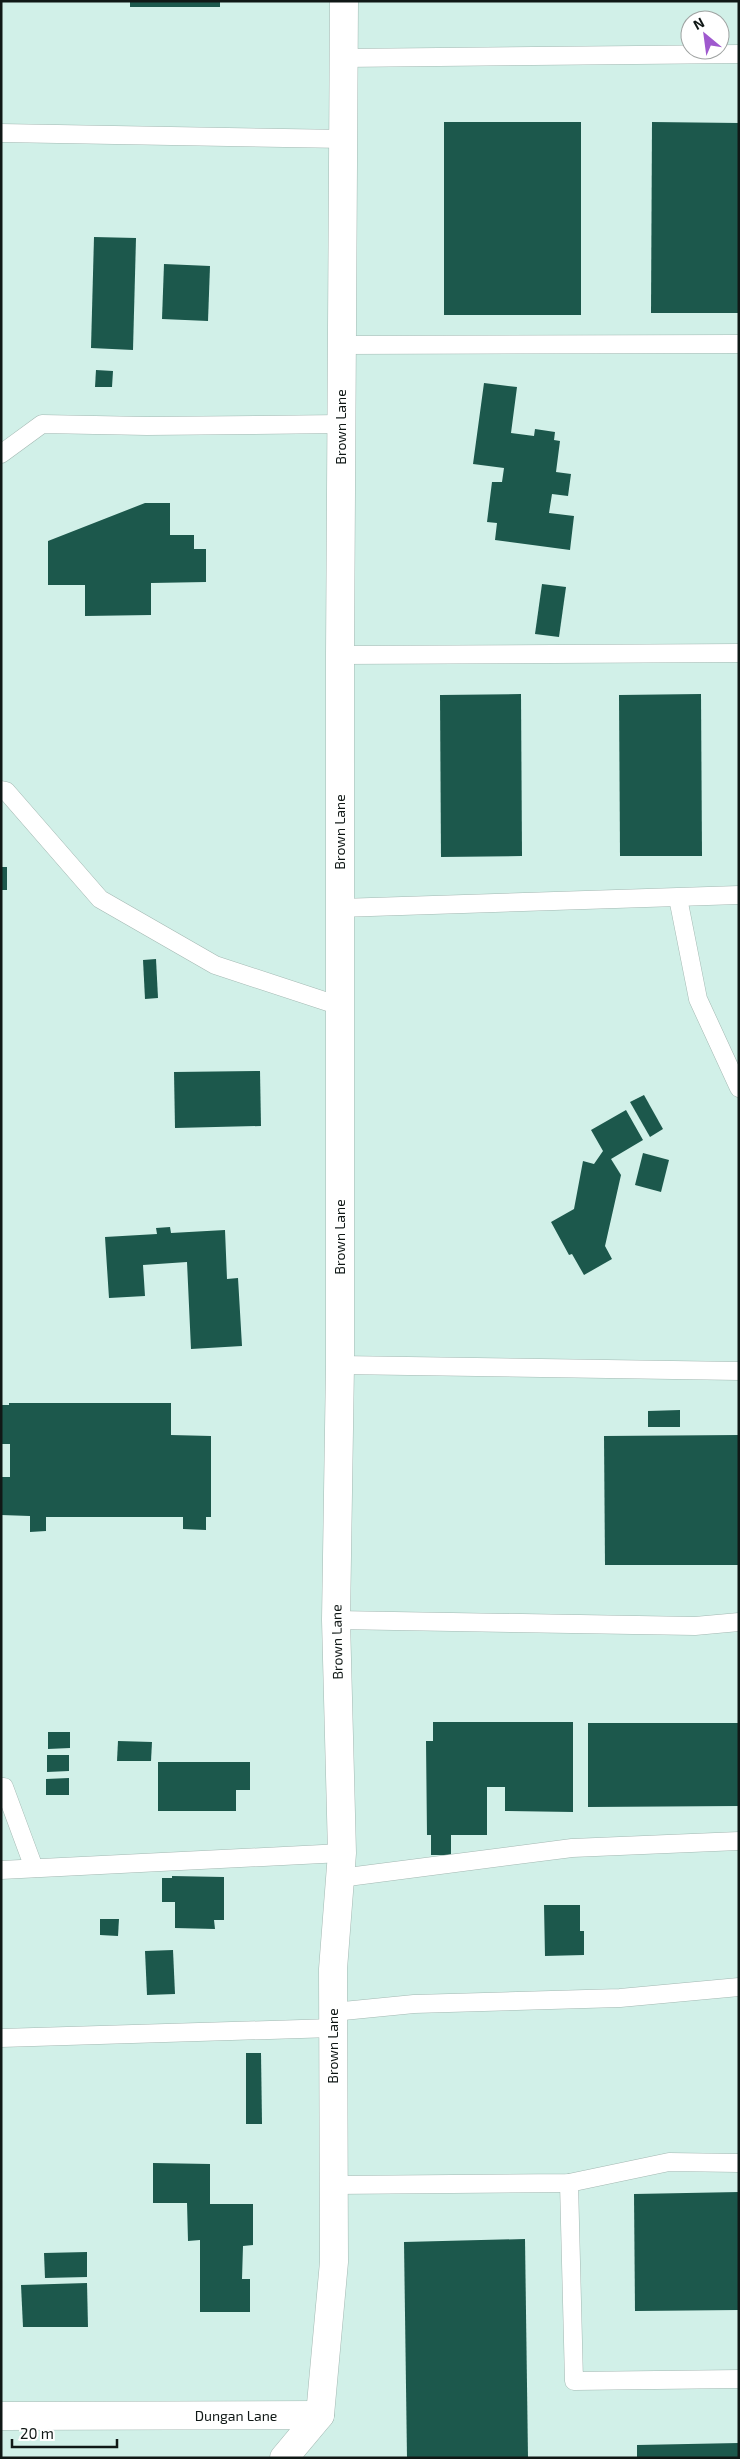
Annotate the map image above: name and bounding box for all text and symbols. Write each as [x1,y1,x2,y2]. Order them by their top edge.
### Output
north arrow [680,10,730,60]
text: N [690,13,707,33]
street label: Brown Lane [332,389,349,465]
street label: Brown Lane [331,794,348,870]
street label: Brown Lane [331,1199,348,1275]
street label: Brown Lane [327,1604,346,1680]
street label: Brown Lane [324,2008,341,2084]
street label: Dungan Lane [195,2407,277,2424]
scale bar [12,2416,118,2448]
text: 20 m [20,2424,54,2442]

